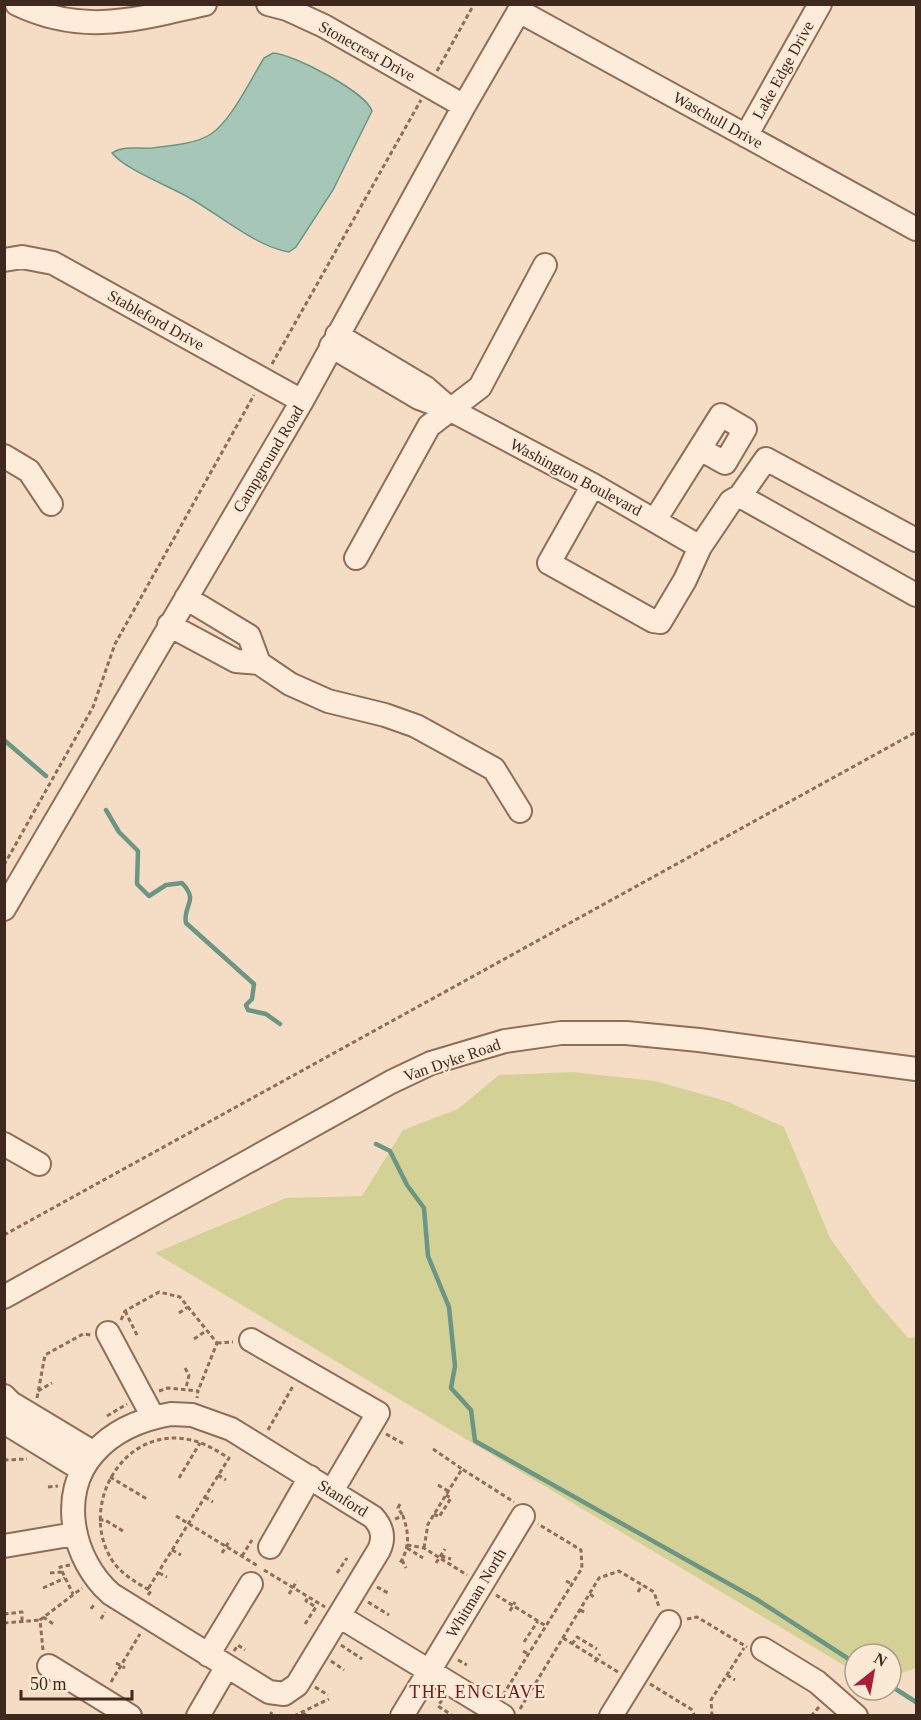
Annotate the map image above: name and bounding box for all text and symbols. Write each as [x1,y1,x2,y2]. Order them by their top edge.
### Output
street label: Stonecrest Drive [316,18,418,84]
street label: Lake Edge Drive [749,18,818,122]
street label: Waschull Drive [670,88,766,152]
street label: Stableford Drive [105,287,207,353]
street label: Campground Road [229,403,307,516]
street label: Washington Boulevard [507,435,645,520]
street label: Van Dyke Road [401,1035,503,1085]
street label: Stanford [315,1476,371,1520]
street label: Whitman North [443,1545,509,1641]
north arrow [843,1642,903,1702]
text: N [871,1649,890,1670]
scale bar [21,1663,132,1701]
text: 50 m [30,1674,67,1694]
district label: THE ENCLAVE [409,1682,547,1702]

